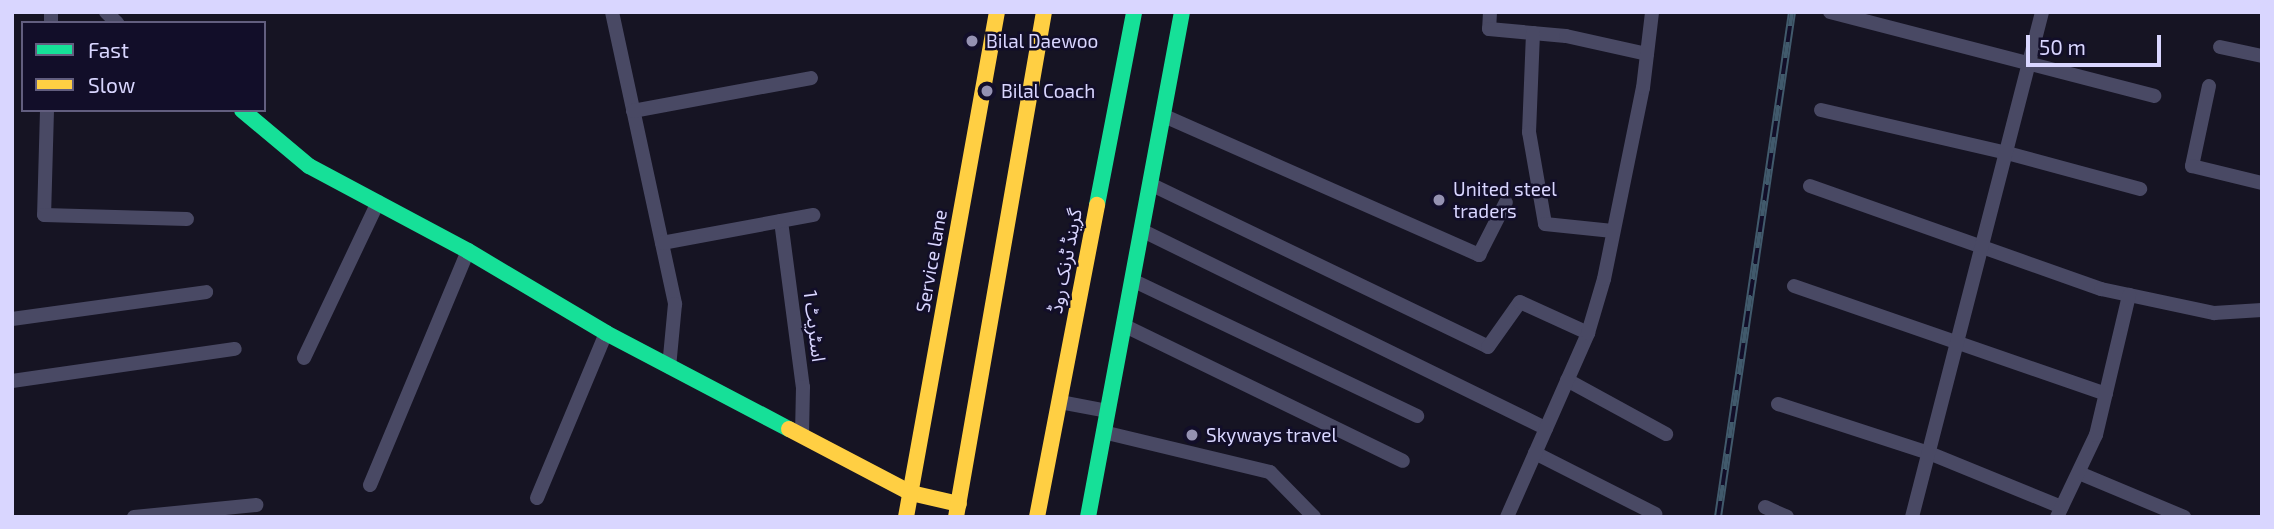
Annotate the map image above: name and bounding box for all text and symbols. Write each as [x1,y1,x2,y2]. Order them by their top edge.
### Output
legend [21,21,266,112]
scale bar [2029,21,2164,65]
place label: Bilal Daewoo [986,30,1099,52]
marker: Bilal Daewoo [964,33,980,49]
text: 50 m [2039,34,2086,59]
text: Fast [88,37,129,62]
text: Slow [88,72,135,97]
place label: Bilal Coach [1001,80,1096,102]
marker: Bilal Coach [979,83,995,99]
place label: United steel traders [1453,178,1557,222]
marker: United steel traders [1431,192,1447,208]
street label: گرینڈ ٹرنک روڈ [1044,207,1086,315]
street label: Service lane [911,208,951,314]
street label: اسٹریٹ 1 [799,289,831,363]
place label: Skyways travel [1206,424,1337,446]
marker: Skyways travel [1184,427,1200,443]

